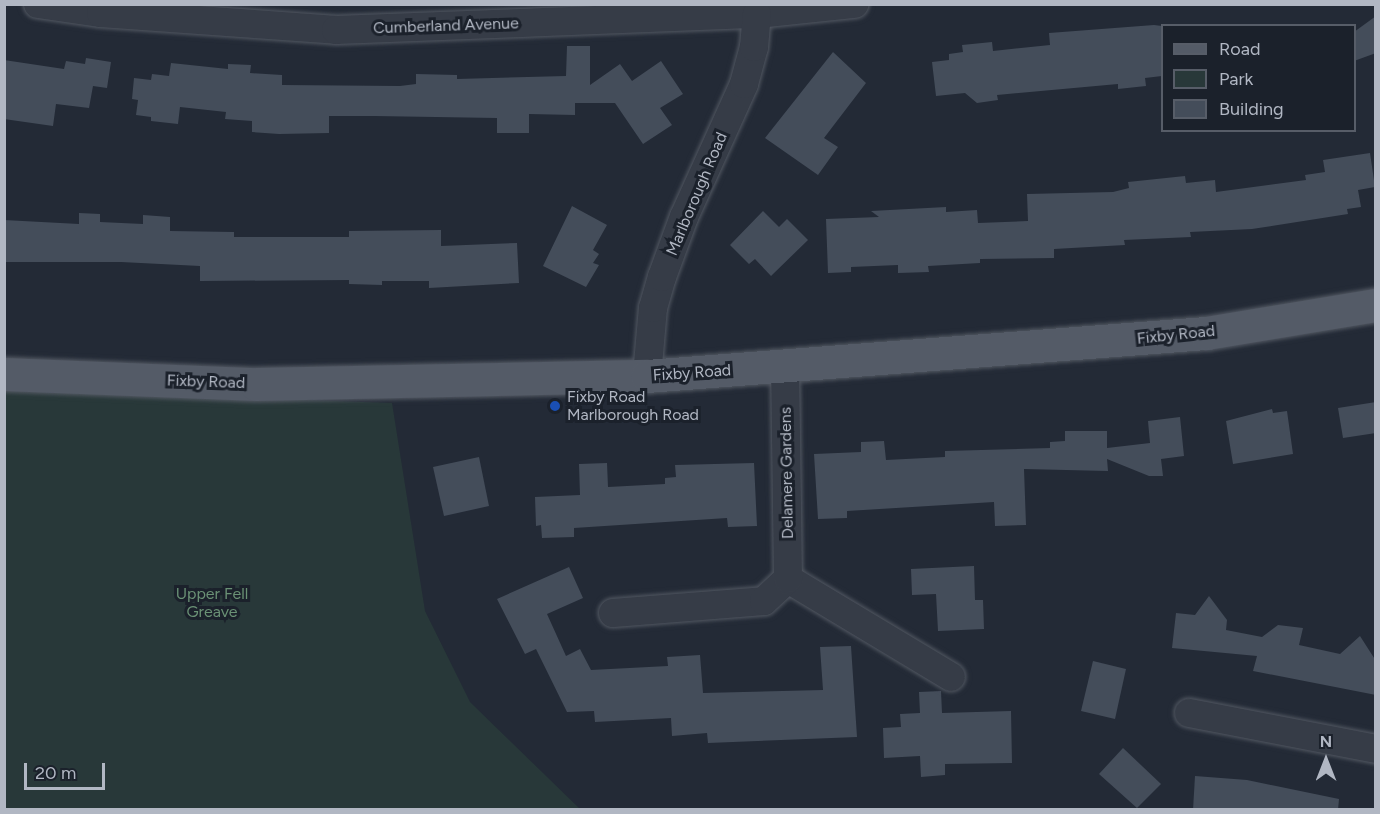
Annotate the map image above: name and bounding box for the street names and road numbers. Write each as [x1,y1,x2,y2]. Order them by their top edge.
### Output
street label: Cumberland Avenue [373,14,519,38]
street label: Marlborough Road [662,129,732,259]
street label: Fixby Road [1136,321,1216,349]
street label: Fixby Road [652,361,732,385]
street label: Fixby Road [167,371,245,393]
street label: Delamere Gardens [776,407,798,539]

